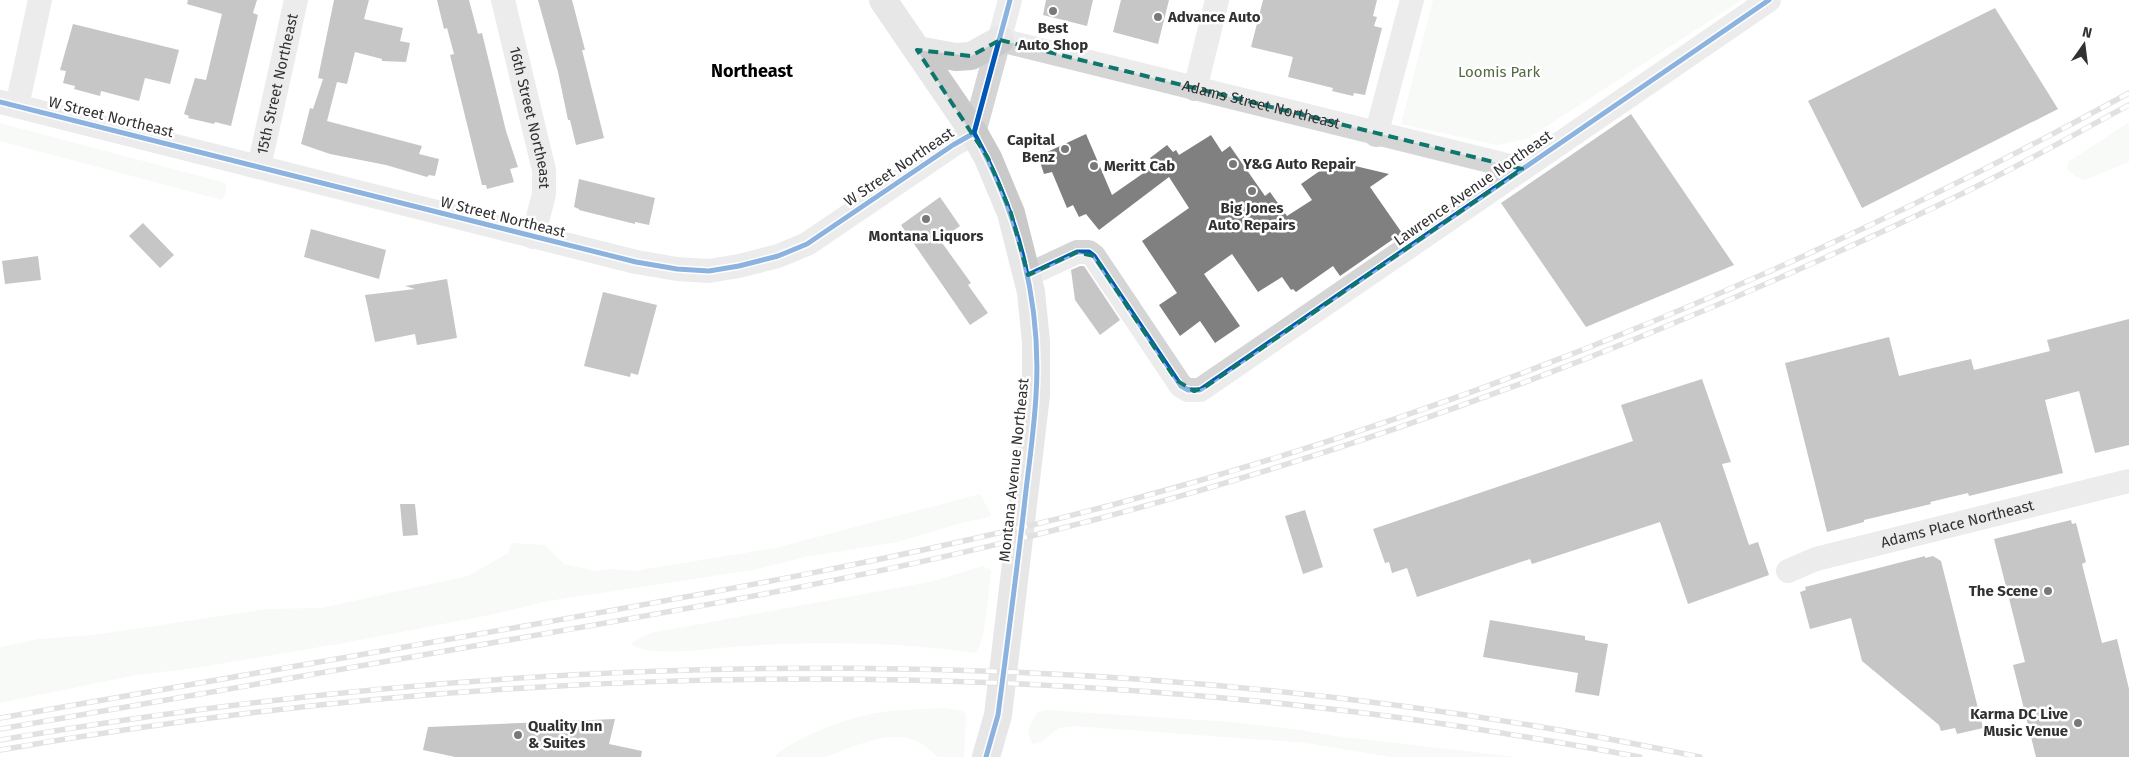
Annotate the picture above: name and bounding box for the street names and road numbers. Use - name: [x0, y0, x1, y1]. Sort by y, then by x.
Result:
- street label: 15th Street Northeast: [253, 11, 302, 156]
- street label: 16th Street Northeast: [506, 45, 553, 189]
- street label: Adams Street Northeast: [1180, 76, 1342, 133]
- street label: W Street Northeast: [46, 93, 176, 141]
- street label: W Street Northeast: [841, 123, 958, 210]
- street label: Lawrence Avenue Northeast: [1391, 126, 1556, 249]
- street label: W Street Northeast: [438, 193, 568, 241]
- street label: Montana Avenue Northeast: [995, 377, 1033, 563]
- street label: Adams Place Northeast: [1879, 496, 2036, 552]

